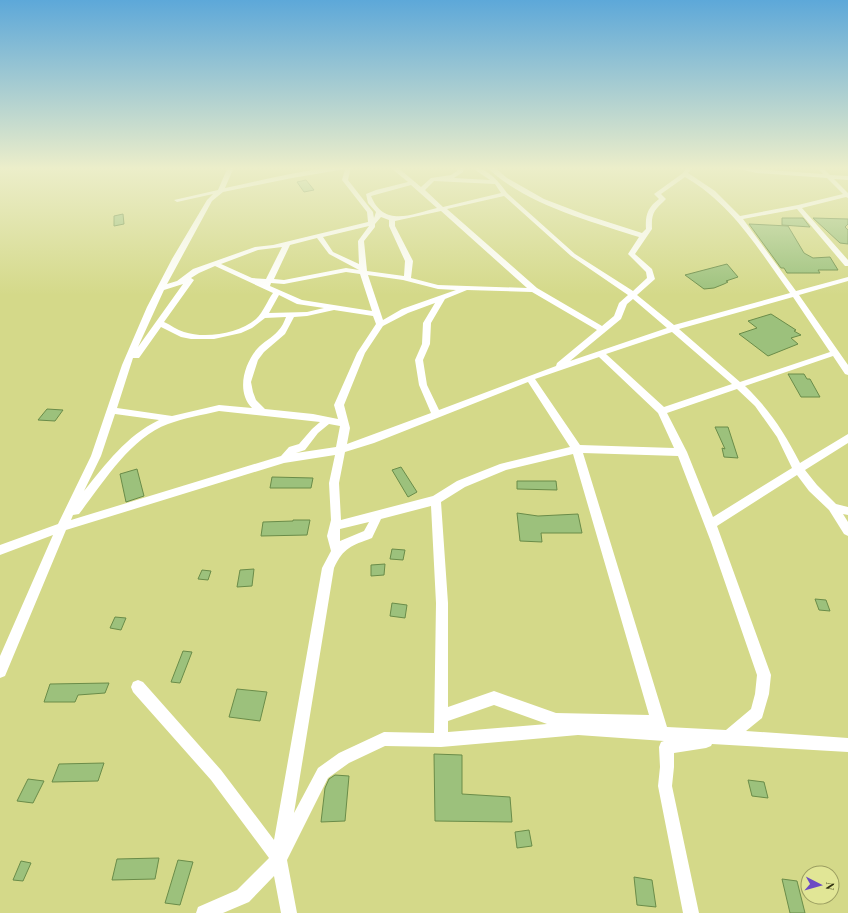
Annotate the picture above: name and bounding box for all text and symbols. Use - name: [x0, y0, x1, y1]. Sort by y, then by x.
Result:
- north arrow: [800, 865, 840, 905]
- text: N: [823, 881, 838, 891]

